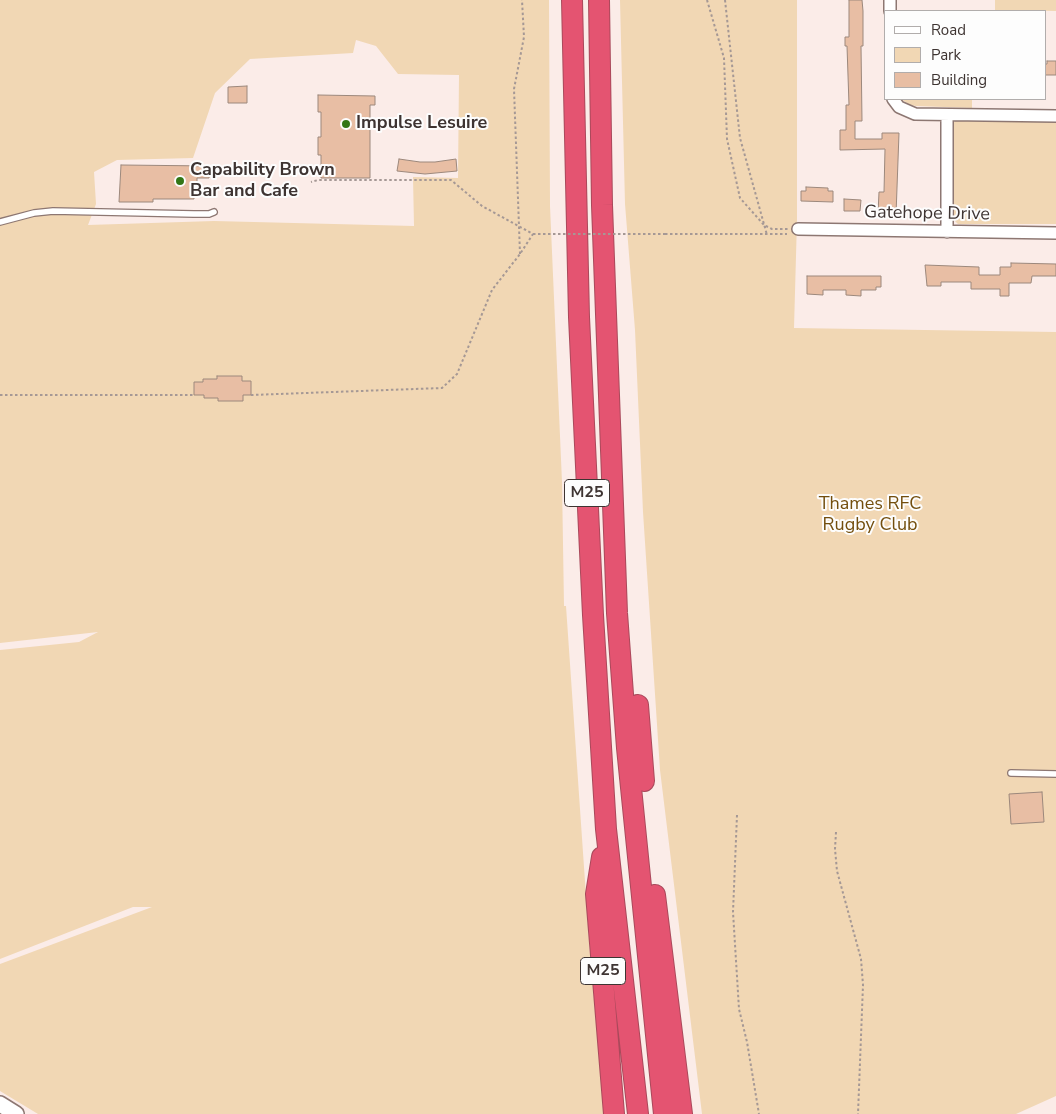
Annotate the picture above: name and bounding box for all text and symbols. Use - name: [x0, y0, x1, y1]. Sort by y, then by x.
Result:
- legend: [884, 10, 1046, 100]
- text: Road: [931, 20, 966, 40]
- text: Park: [931, 45, 961, 65]
- text: Building: [931, 70, 987, 90]
- place label: Impulse Lesuire: [356, 113, 487, 135]
- marker: Impulse Lesuire: [340, 118, 352, 130]
- place label: Capability Brown Bar and Cafe: [190, 160, 335, 202]
- marker: Capability Brown Bar and Cafe: [174, 175, 186, 187]
- street label: Gatehope Drive: [864, 202, 990, 226]
- road number: M25: [564, 479, 610, 506]
- park label: Thames RFC Rugby Club: [819, 494, 921, 536]
- road number: M25: [580, 958, 626, 984]

